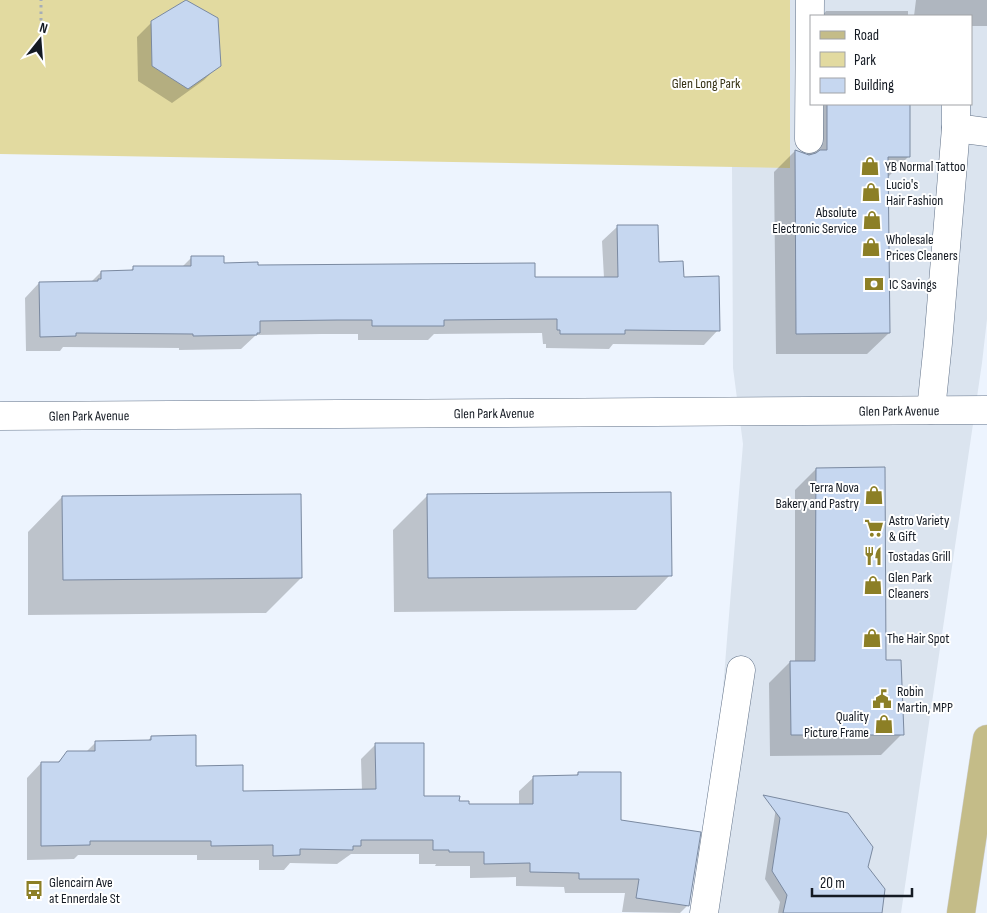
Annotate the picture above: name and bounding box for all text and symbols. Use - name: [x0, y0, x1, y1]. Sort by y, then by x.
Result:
- north arrow: [15, 15, 65, 65]
- legend: [810, 15, 972, 105]
- text: N: [38, 19, 50, 37]
- text: Road: [854, 26, 879, 45]
- text: Park: [854, 51, 876, 70]
- park label: Glen Long Park: [672, 75, 741, 92]
- text: Building: [854, 76, 894, 95]
- shop icon: YB Normal Tattoo: [859, 155, 881, 177]
- place label: YB Normal Tattoo: [885, 158, 966, 175]
- place label: Lucio's Hair Fashion: [886, 176, 943, 209]
- shop icon: Lucio's Hair Fashion: [860, 181, 882, 203]
- place label: Absolute Electronic Service: [772, 204, 857, 237]
- shop icon: Absolute Electronic Service: [861, 209, 883, 231]
- place label: Wholesale Prices Cleaners: [886, 231, 958, 264]
- shop icon: Wholesale Prices Cleaners: [860, 236, 882, 258]
- bank icon: IC Savings: [863, 273, 885, 295]
- place label: IC Savings: [889, 276, 937, 293]
- street label: Glen Park Avenue: [859, 402, 939, 419]
- street label: Glen Park Avenue: [454, 404, 534, 422]
- street label: Glen Park Avenue: [49, 407, 129, 424]
- place label: Terra Nova Bakery and Pastry: [775, 479, 860, 512]
- shop icon: Terra Nova Bakery and Pastry: [863, 484, 885, 506]
- place label: Astro Variety & Gift: [888, 512, 950, 545]
- supermarket icon: Astro Variety & Gift: [863, 517, 885, 539]
- restaurant icon: Tostadas Grill: [862, 545, 884, 567]
- place label: Tostadas Grill: [888, 548, 951, 565]
- place label: Glen Park Cleaners: [888, 569, 933, 602]
- shop icon: Glen Park Cleaners: [862, 574, 884, 596]
- shop icon: The Hair Spot: [861, 627, 883, 649]
- place label: The Hair Spot: [887, 630, 950, 647]
- place label: Robin Martin, MPP: [897, 683, 953, 716]
- public building icon: Robin Martin, MPP: [871, 688, 893, 710]
- place label: Quality Picture Frame: [804, 708, 870, 741]
- shop icon: Quality Picture Frame: [873, 713, 895, 735]
- scale bar: [812, 866, 912, 898]
- place label: Glencairn Ave at Ennerdale St: [49, 874, 120, 907]
- text: 20 m: [820, 874, 845, 893]
- bus stop icon: Glencairn Ave at Ennerdale St: [23, 879, 45, 901]

